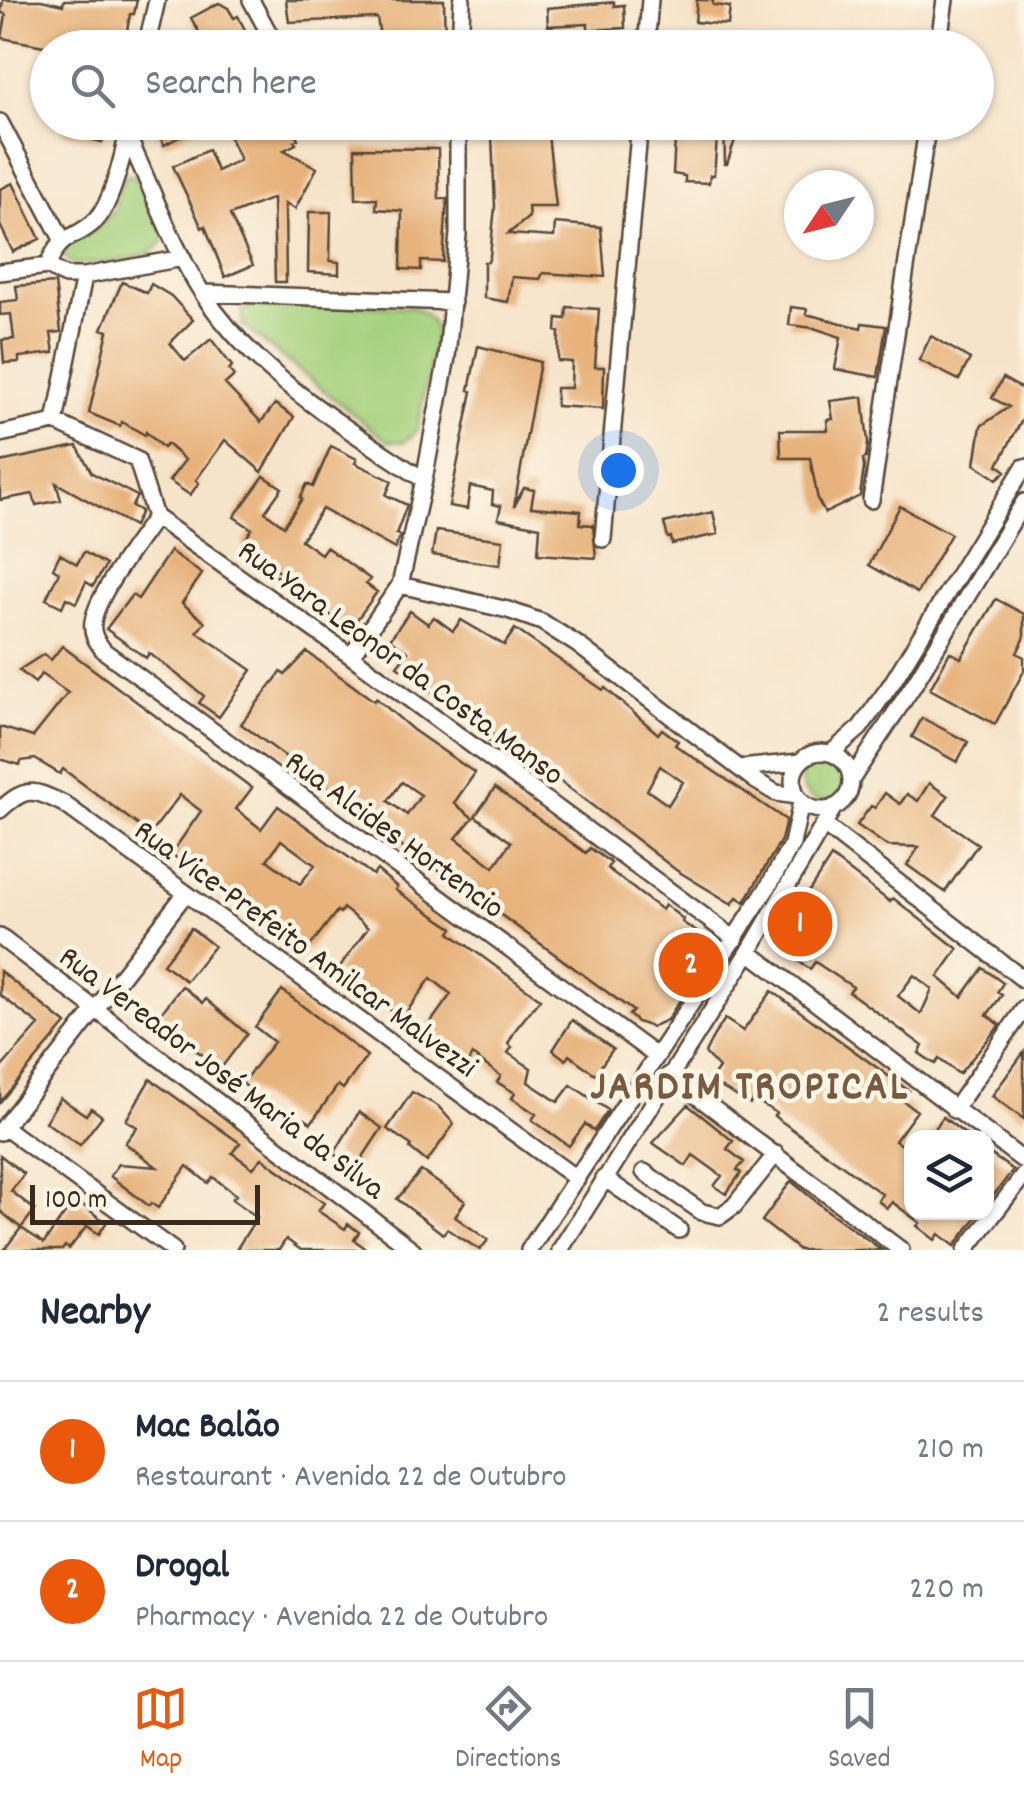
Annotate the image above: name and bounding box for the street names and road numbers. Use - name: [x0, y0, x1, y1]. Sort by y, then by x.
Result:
- street label: Rua Yara Leonor da Costa Manso: [226, 531, 572, 799]
- street label: Rua Alcides Hortencio: [274, 742, 512, 933]
- street label: Rua Vice-Prefeito Amilcar Malvezzi: [123, 811, 486, 1092]
- street label: Rua Vereador José Maria da Silva: [47, 937, 394, 1214]

